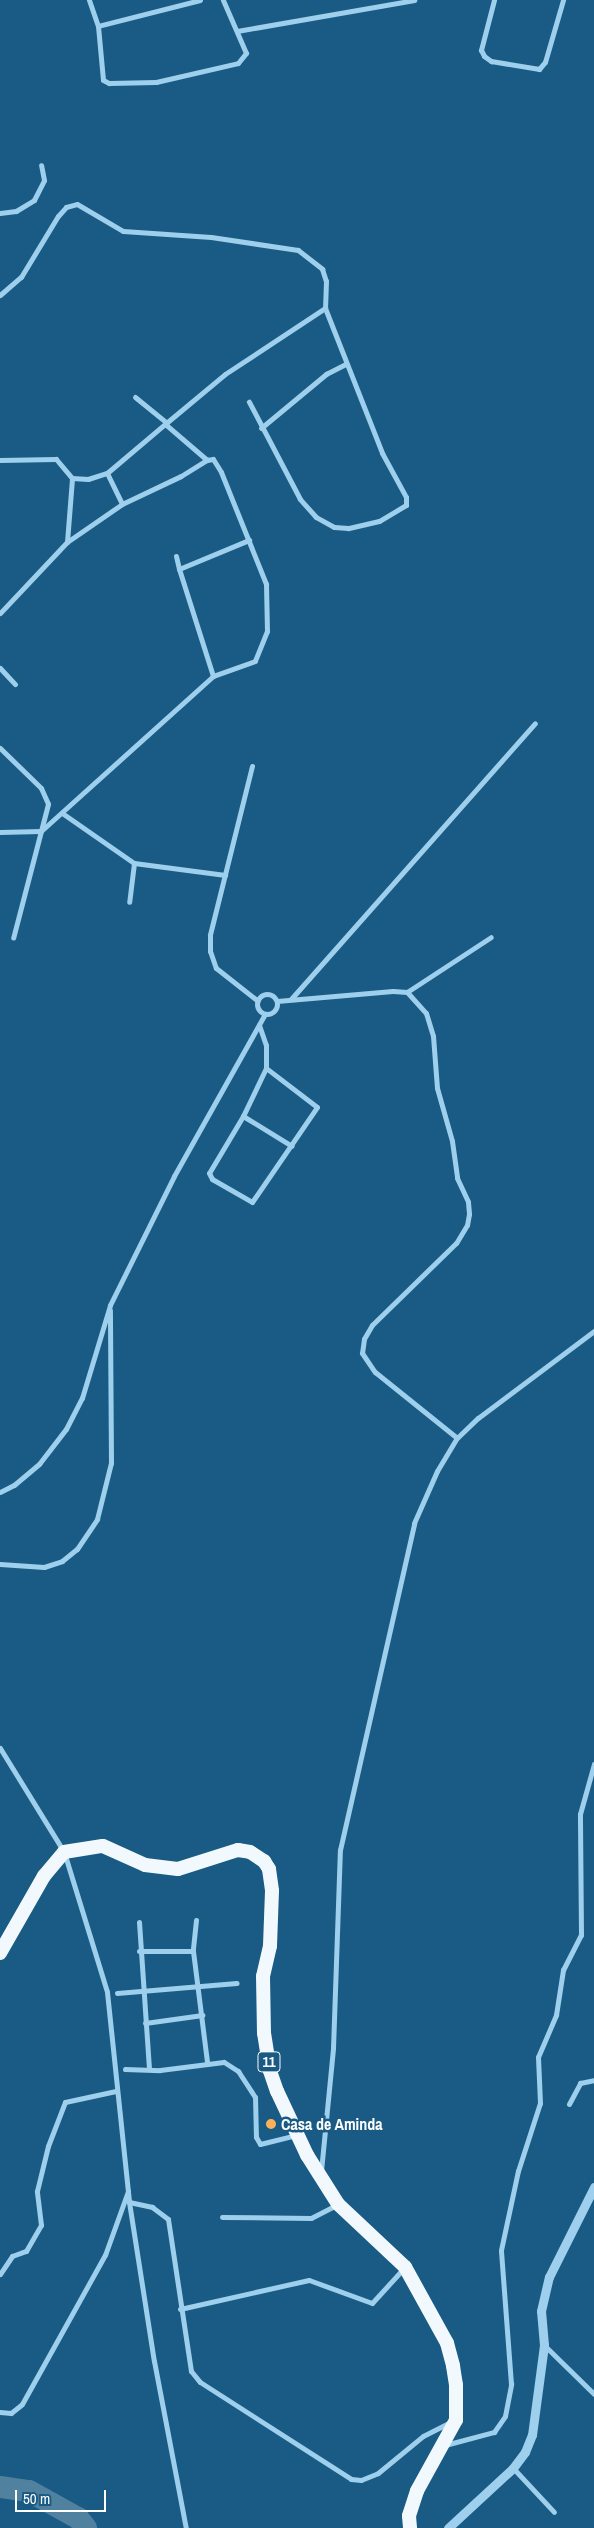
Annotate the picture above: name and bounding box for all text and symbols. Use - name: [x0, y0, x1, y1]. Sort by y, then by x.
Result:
- road number: 11: [256, 2050, 282, 2074]
- place label: Casa de Aminda: [281, 2114, 383, 2134]
- marker: Casa de Aminda: [265, 2118, 277, 2130]
- scale bar: [18, 2480, 109, 2512]
- text: 50 m: [23, 2488, 50, 2509]

